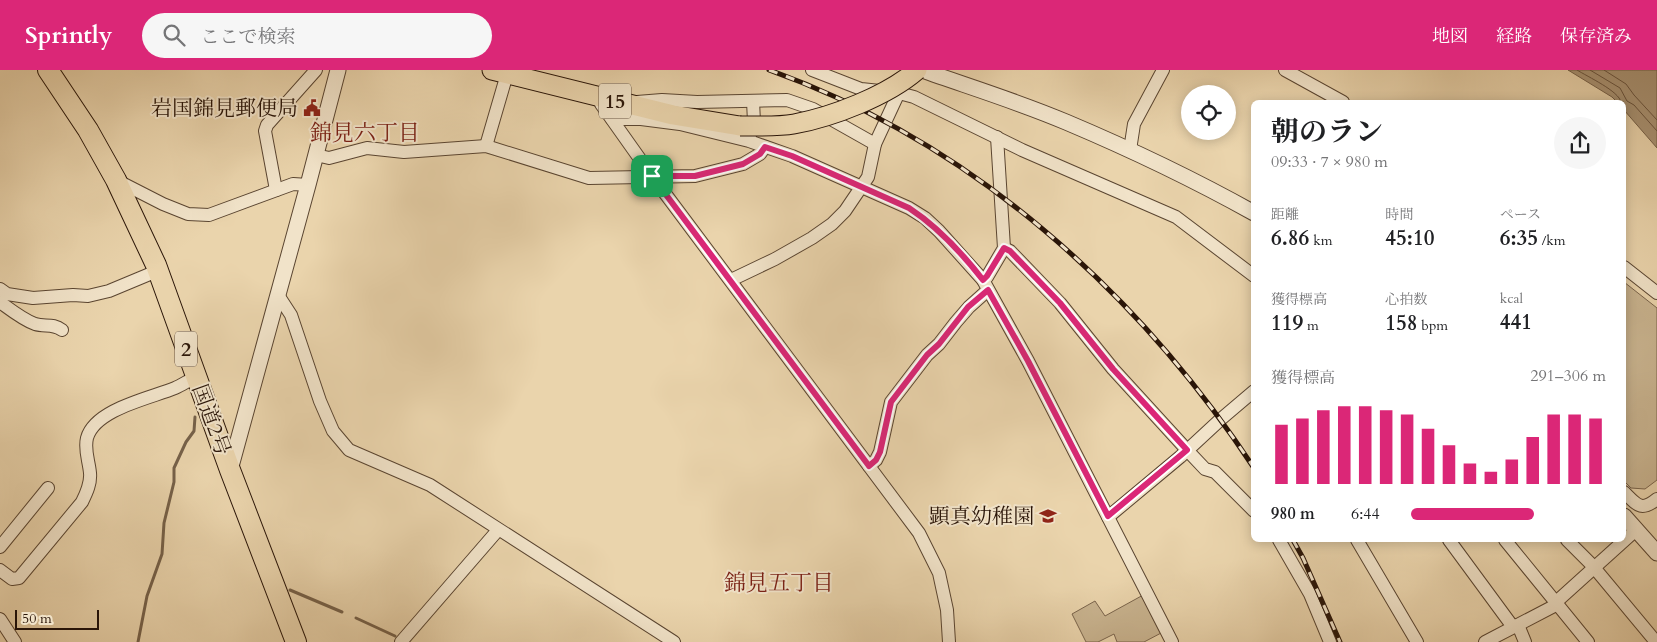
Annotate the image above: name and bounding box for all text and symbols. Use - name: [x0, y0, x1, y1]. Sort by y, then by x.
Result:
- search box: [142, 13, 492, 58]
- text: Sprintly: [25, 19, 112, 52]
- icon: search: [160, 21, 188, 49]
- text: ここで検索: [200, 24, 295, 50]
- text: 地図: [1432, 24, 1468, 49]
- text: 経路: [1496, 24, 1532, 49]
- text: 保存済み: [1560, 24, 1632, 49]
- road number: 15: [599, 84, 631, 118]
- map controls: [1181, 85, 1236, 140]
- button: locate: [1181, 85, 1236, 140]
- place label: 岩国錦見郵便局: [151, 94, 298, 123]
- public building icon: 岩国錦見郵便局: [302, 98, 322, 118]
- text: 朝のラン: [1271, 113, 1383, 151]
- button: share: [1554, 117, 1606, 169]
- district label: 錦見六丁目: [310, 118, 420, 148]
- text: 09:33 · 7 × 980 m: [1271, 151, 1388, 173]
- pin: [631, 155, 673, 197]
- icon: arrive: [638, 162, 666, 190]
- text: 距離: [1271, 205, 1299, 224]
- text: 時間: [1385, 205, 1413, 224]
- text: ペース: [1500, 205, 1541, 224]
- text: 6.86: [1271, 224, 1309, 253]
- text: 45:10: [1385, 224, 1434, 253]
- text: 6:35: [1500, 224, 1538, 253]
- text: km: [1309, 231, 1332, 250]
- text: /km: [1538, 231, 1566, 250]
- text: kcal: [1500, 289, 1523, 308]
- text: 獲得標高: [1271, 290, 1327, 309]
- text: 心拍数: [1385, 290, 1427, 309]
- text: 441: [1500, 308, 1532, 337]
- text: 119: [1271, 309, 1303, 338]
- text: 158: [1385, 309, 1418, 338]
- text: m: [1303, 316, 1319, 335]
- text: bpm: [1418, 316, 1448, 335]
- road number: 2: [175, 332, 197, 366]
- text: 291–306 m: [1530, 365, 1606, 387]
- text: 獲得標高: [1271, 367, 1335, 389]
- street label: 国道2号: [185, 380, 237, 460]
- place label: 顕真幼稚園: [929, 502, 1034, 531]
- text: 980 m: [1271, 503, 1315, 525]
- text: 6:44: [1351, 503, 1380, 525]
- school or university icon: 顕真幼稚園: [1038, 506, 1058, 526]
- district label: 錦見五丁目: [724, 568, 834, 598]
- scale bar: [15, 607, 99, 630]
- text: 50 m: [22, 609, 52, 628]

